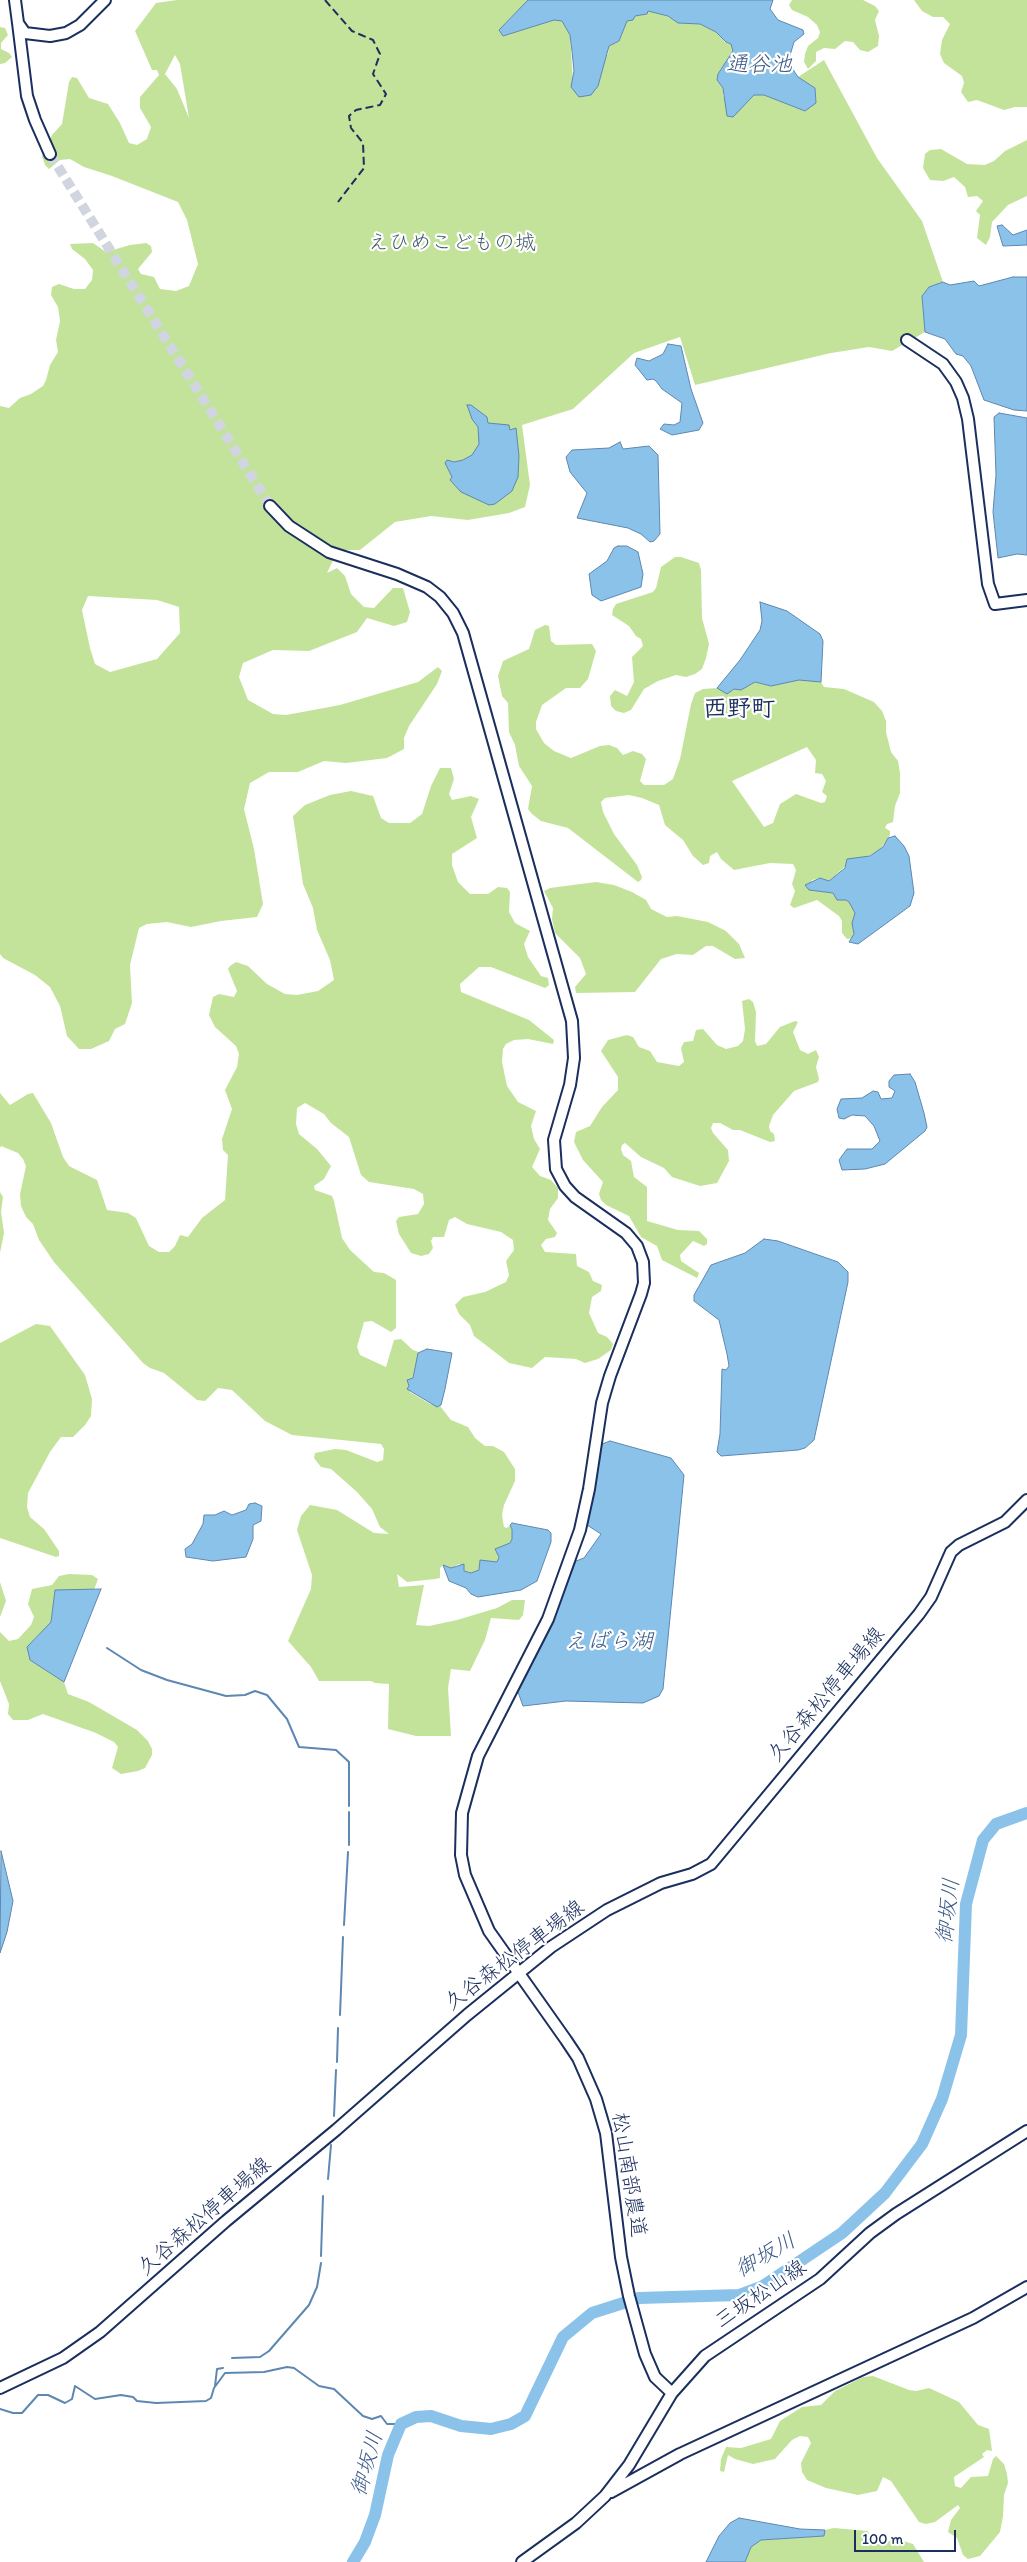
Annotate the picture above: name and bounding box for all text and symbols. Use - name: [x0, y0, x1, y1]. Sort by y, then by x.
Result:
- water label: 通谷池: [726, 52, 792, 78]
- park label: えひめこどもの城: [368, 231, 536, 257]
- district label: 西野町: [703, 696, 775, 724]
- street label: 久谷森松停車場線: [763, 1623, 891, 1767]
- water label: えばら湖: [565, 1629, 653, 1655]
- water label: 御坂川: [932, 1877, 966, 1945]
- street label: 久谷森松停車場線: [440, 1895, 590, 2017]
- street label: 松山南部農道: [606, 2111, 650, 2239]
- street label: 久谷森松停車場線: [133, 2152, 277, 2282]
- water label: 御坂川: [731, 2228, 801, 2284]
- street label: 三坂松山線: [710, 2255, 812, 2335]
- water label: 御坂川: [346, 2429, 390, 2499]
- scale bar: [857, 2520, 960, 2552]
- text: 100 m: [862, 2530, 903, 2548]

